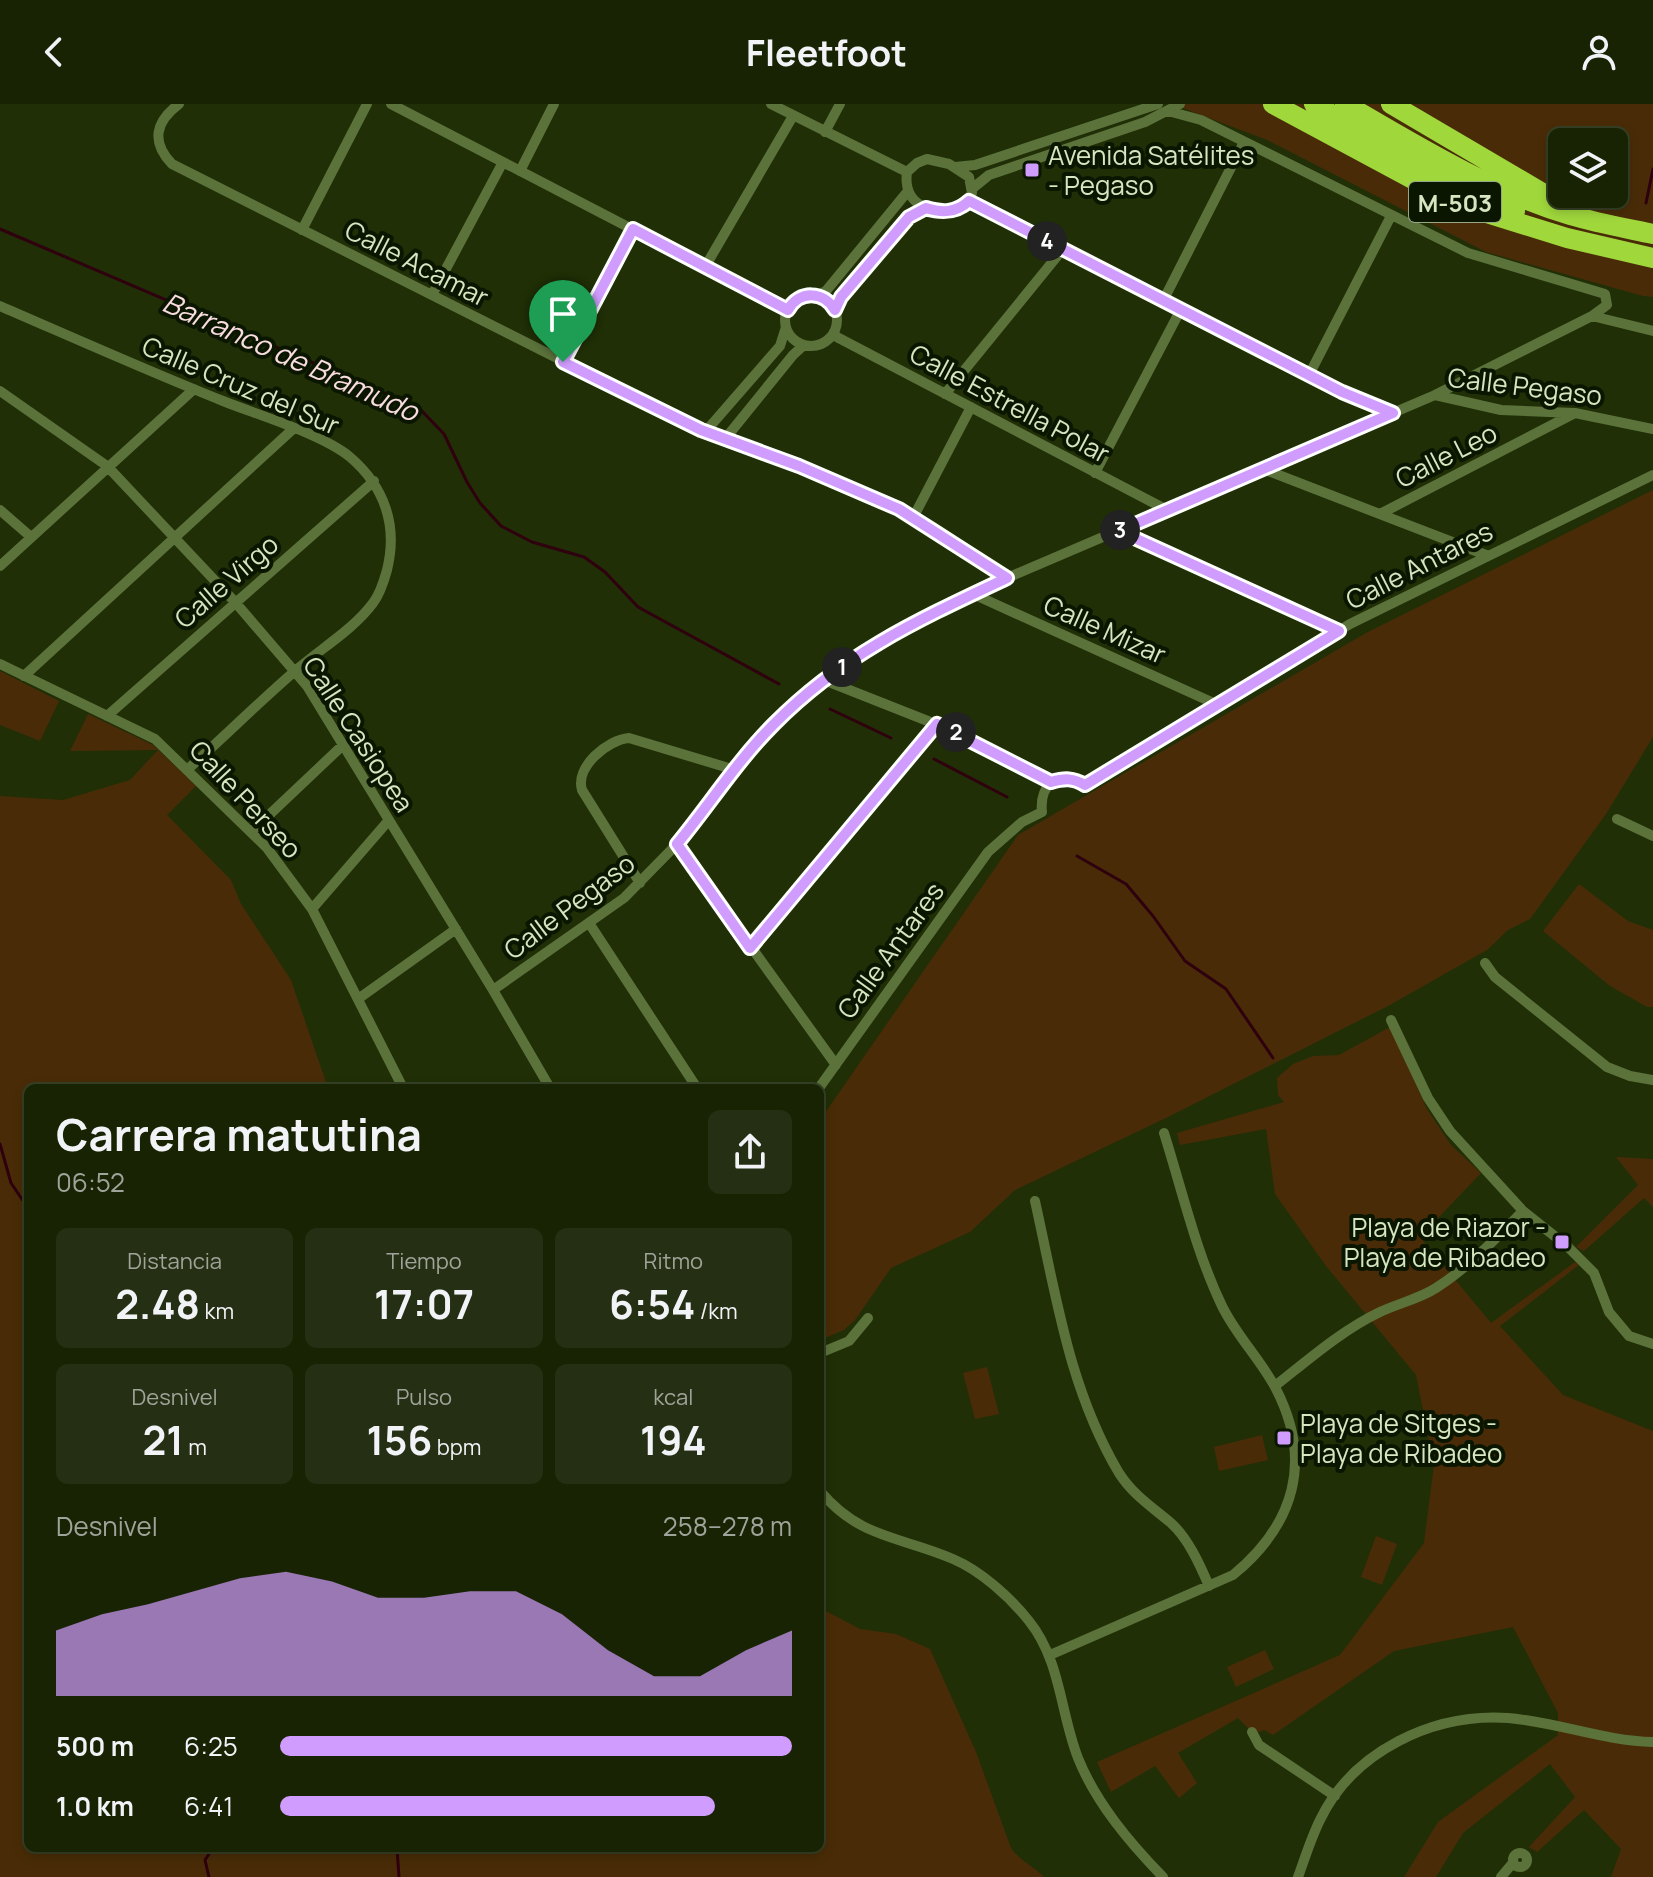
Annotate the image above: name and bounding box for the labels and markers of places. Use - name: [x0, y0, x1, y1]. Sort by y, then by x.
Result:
- place label: Avenida Satélites - Pegaso: [1048, 137, 1254, 203]
- marker: Avenida Satélites - Pegaso: [1023, 161, 1041, 179]
- pin: 4: [1027, 221, 1067, 261]
- pin: [529, 280, 597, 362]
- pin: 3: [1100, 510, 1140, 550]
- pin: 1: [822, 647, 862, 687]
- pin: 2: [936, 712, 976, 752]
- place label: Playa de Riazor - Playa de Ribadeo: [1344, 1209, 1546, 1275]
- marker: Playa de Riazor - Playa de Ribadeo: [1553, 1233, 1571, 1251]
- place label: Playa de Sitges - Playa de Ribadeo: [1300, 1405, 1502, 1471]
- marker: Playa de Sitges - Playa de Ribadeo: [1275, 1429, 1293, 1447]

